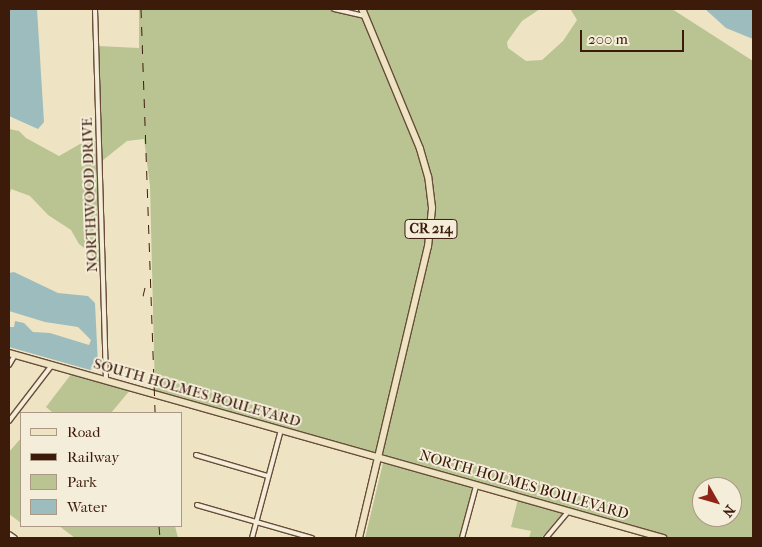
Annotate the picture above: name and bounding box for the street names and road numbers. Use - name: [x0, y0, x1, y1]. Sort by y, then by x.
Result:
- street label: NORTHWOOD DRIVE: [78, 117, 102, 273]
- road number: CR 214: [404, 218, 458, 240]
- street label: SOUTH HOLMES BOULEVARD: [91, 355, 303, 431]
- street label: NORTH HOLMES BOULEVARD: [417, 446, 631, 524]

